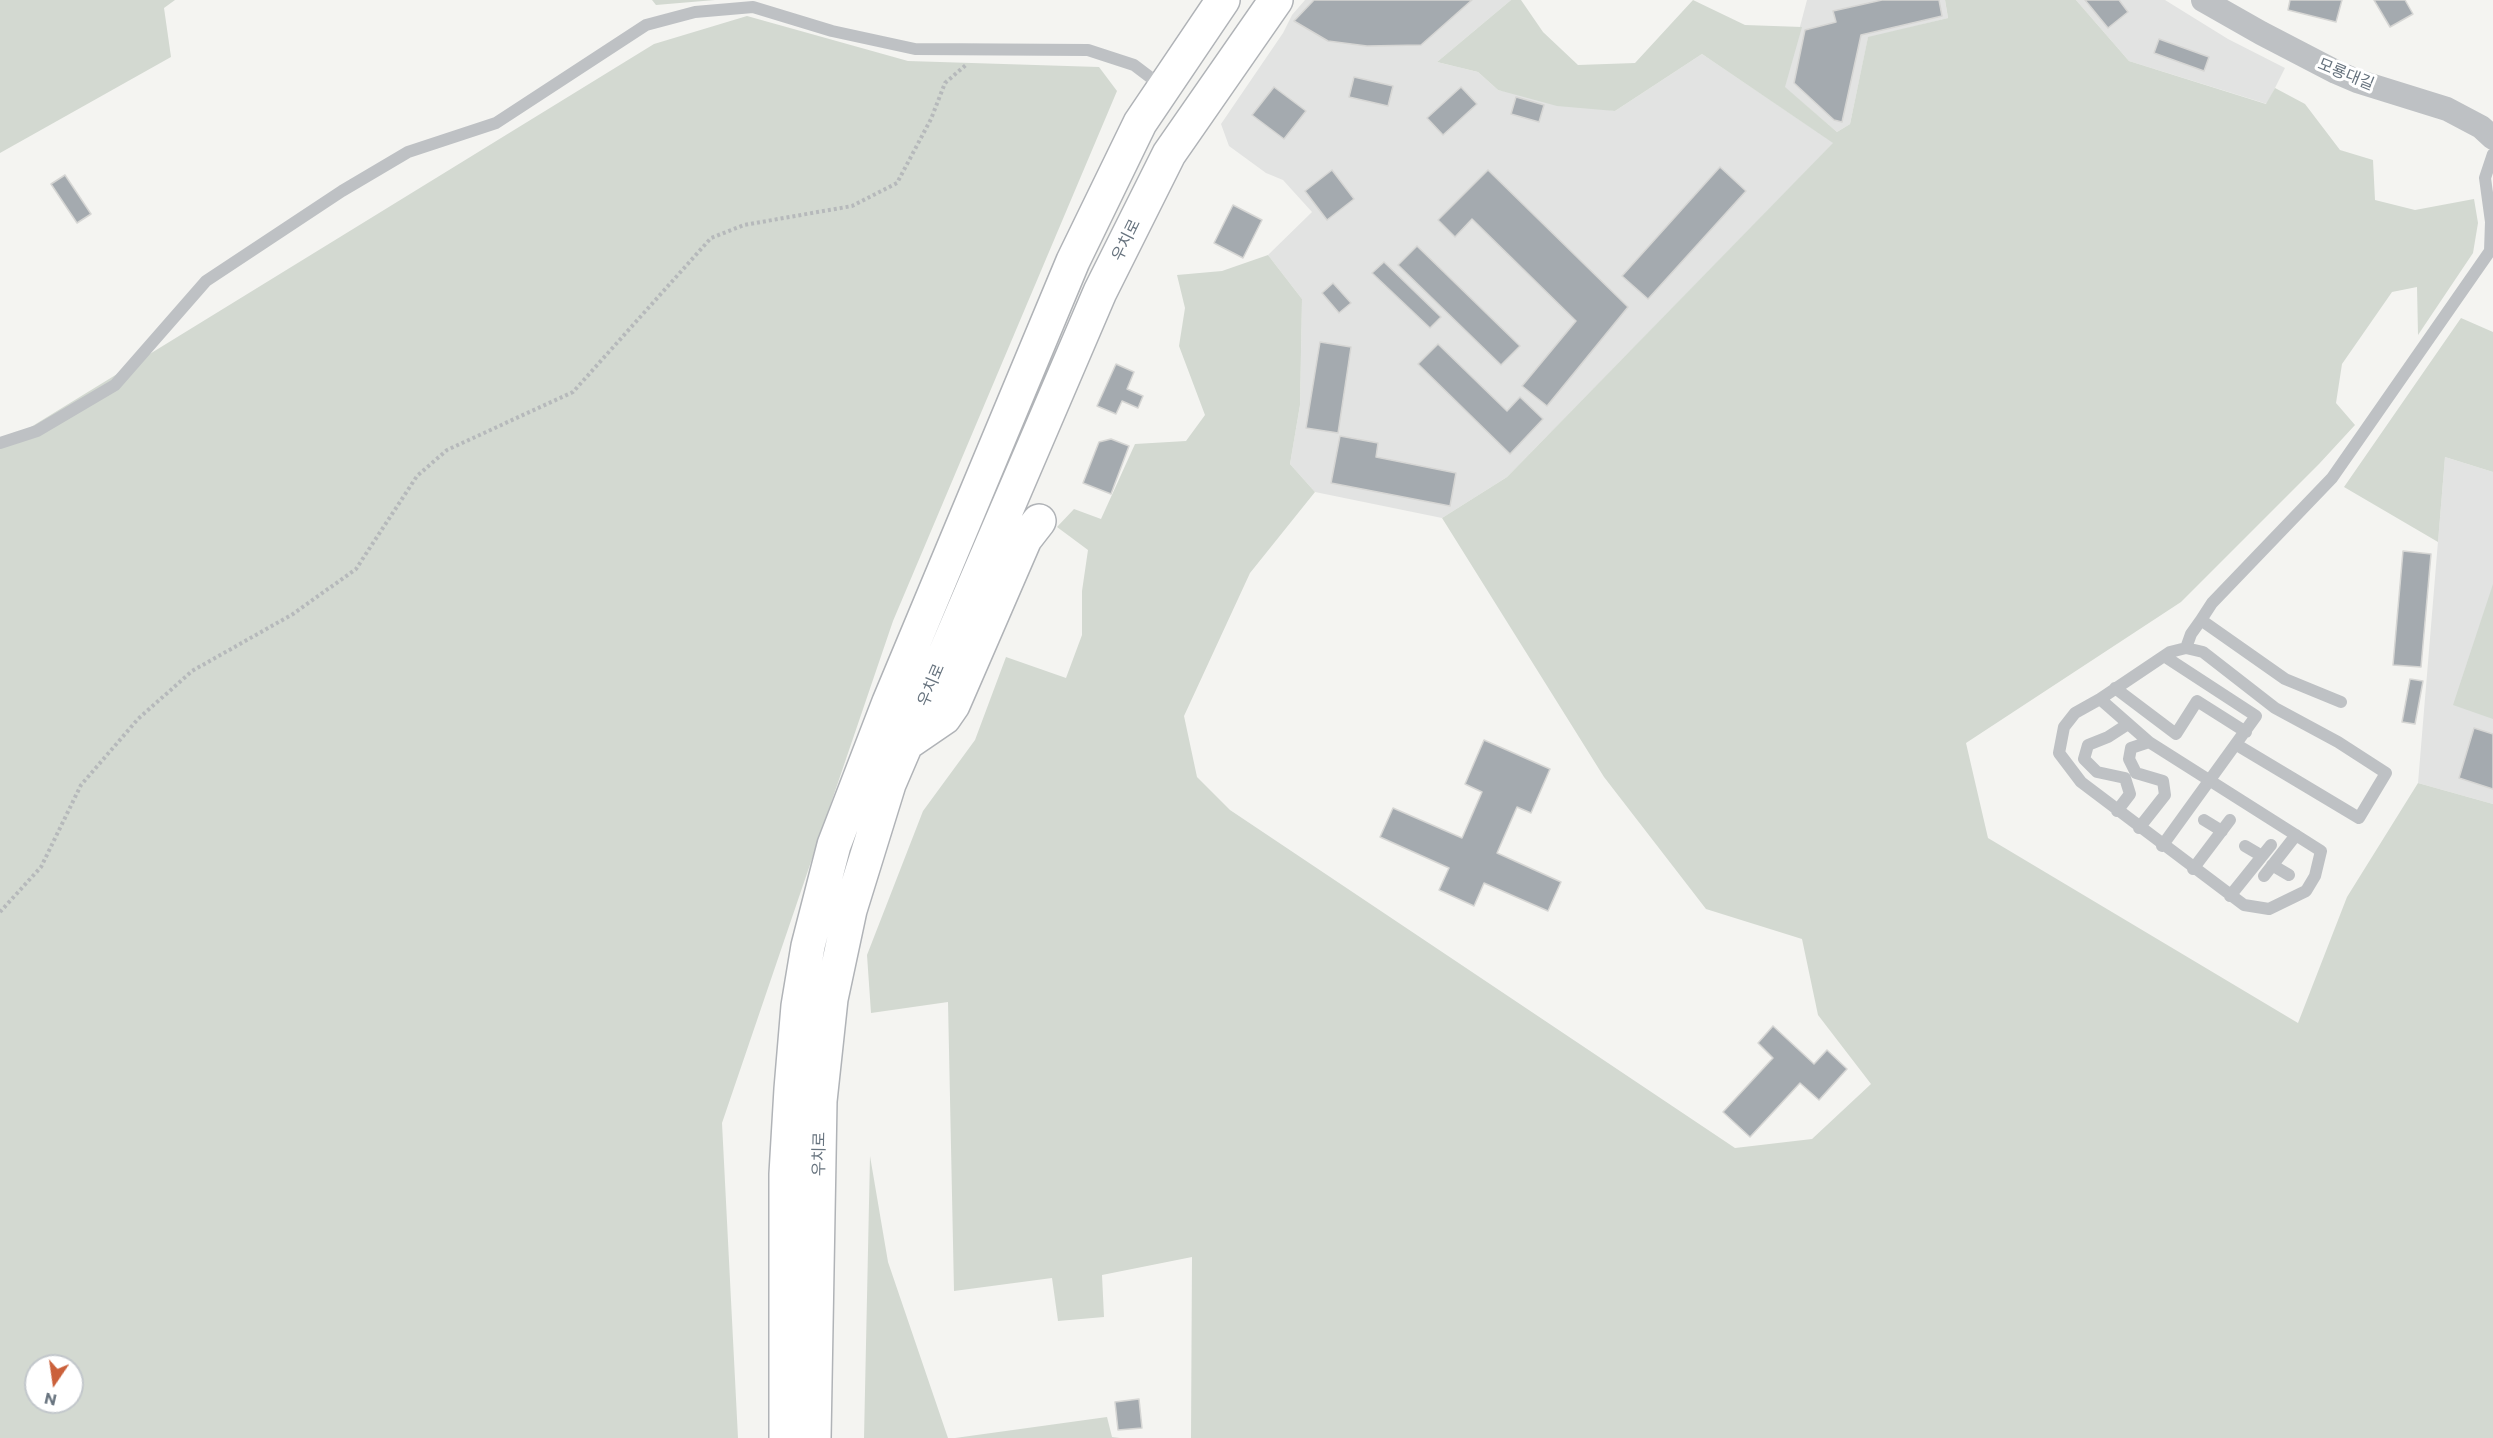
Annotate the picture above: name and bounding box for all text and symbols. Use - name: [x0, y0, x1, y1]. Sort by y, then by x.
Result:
- street label: 모룡대길: [2315, 54, 2377, 94]
- street label: 우치로: [1108, 216, 1144, 264]
- street label: 우치로: [914, 661, 948, 709]
- street label: 우치로: [809, 1132, 829, 1176]
- north arrow: [24, 1354, 84, 1414]
- text: N: [42, 1389, 58, 1411]

